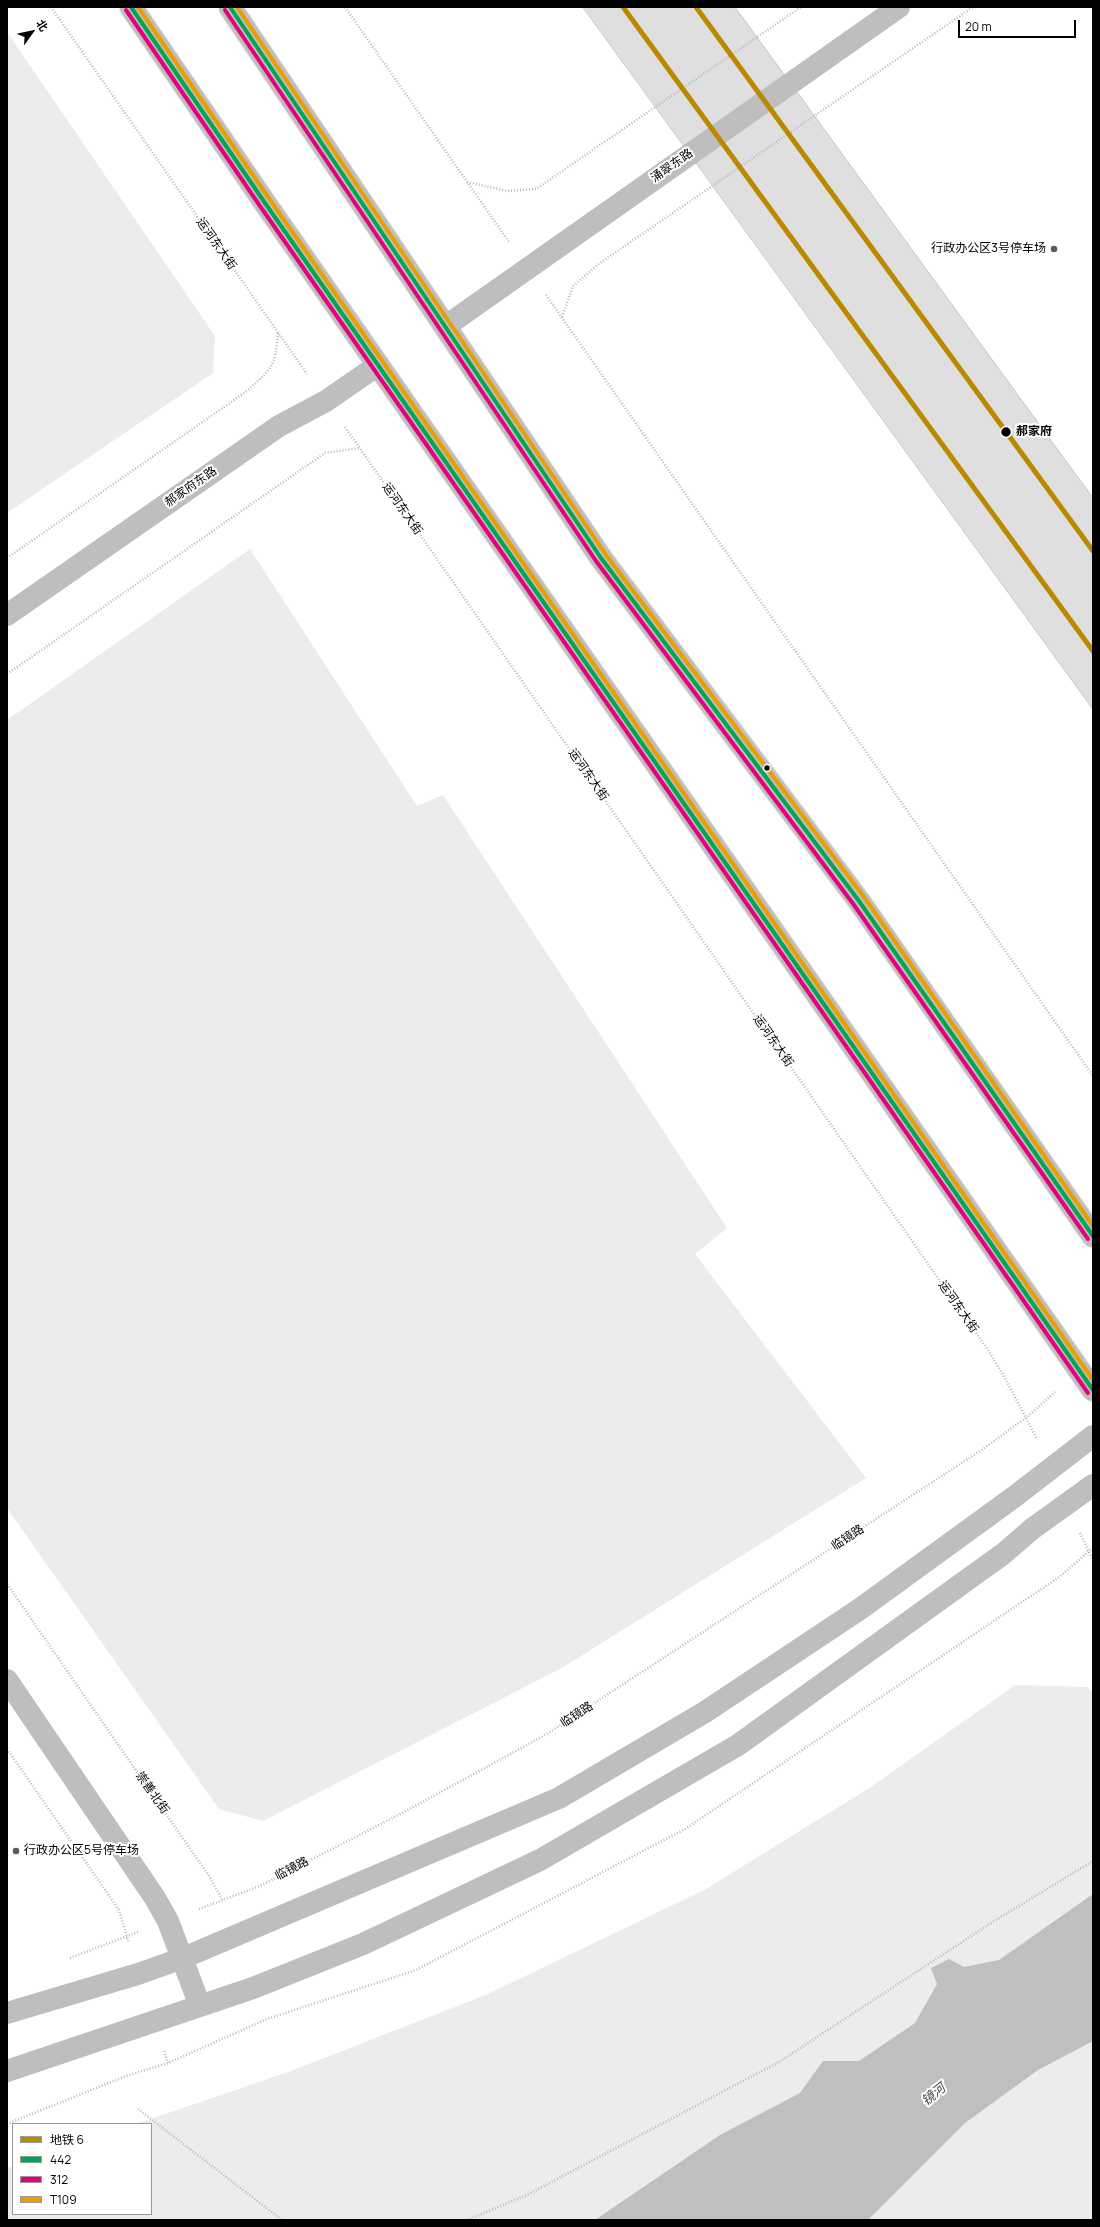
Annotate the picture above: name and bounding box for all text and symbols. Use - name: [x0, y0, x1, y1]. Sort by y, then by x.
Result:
- north arrow: [12, 12, 52, 52]
- scale bar: [960, 12, 1078, 38]
- text: 北: [33, 16, 52, 34]
- text: 20 m: [965, 18, 992, 35]
- street label: 涌翠东路: [648, 146, 696, 186]
- street label: 运河东大街: [193, 215, 239, 273]
- place label: 行政办公区3号停车场: [931, 242, 1046, 256]
- marker: 行政办公区3号停车场: [1049, 244, 1059, 254]
- marker: 郝家府: [999, 425, 1013, 439]
- place label: 郝家府: [1016, 425, 1052, 439]
- street label: 郝家府东路: [162, 464, 220, 510]
- street label: 运河东大街: [379, 480, 425, 538]
- street label: 运河东大街: [565, 746, 611, 804]
- unlabelled marker: [762, 763, 772, 773]
- street label: 运河东大街: [750, 1012, 796, 1070]
- street label: 运河东大街: [935, 1278, 981, 1336]
- street label: 临镜路: [829, 1522, 867, 1554]
- street label: 临镜路: [558, 1699, 596, 1731]
- street label: 崇善北街: [132, 1769, 172, 1817]
- place label: 行政办公区5号停车场: [24, 1844, 139, 1858]
- marker: 行政办公区5号停车场: [11, 1846, 21, 1856]
- street label: 临镜路: [273, 1854, 311, 1884]
- water label: 镜河: [919, 2081, 949, 2109]
- legend: [12, 2123, 152, 2215]
- text: 地铁 6: [50, 2131, 84, 2148]
- text: 442: [50, 2151, 71, 2168]
- text: 312: [50, 2171, 68, 2188]
- text: T109: [50, 2191, 77, 2208]

